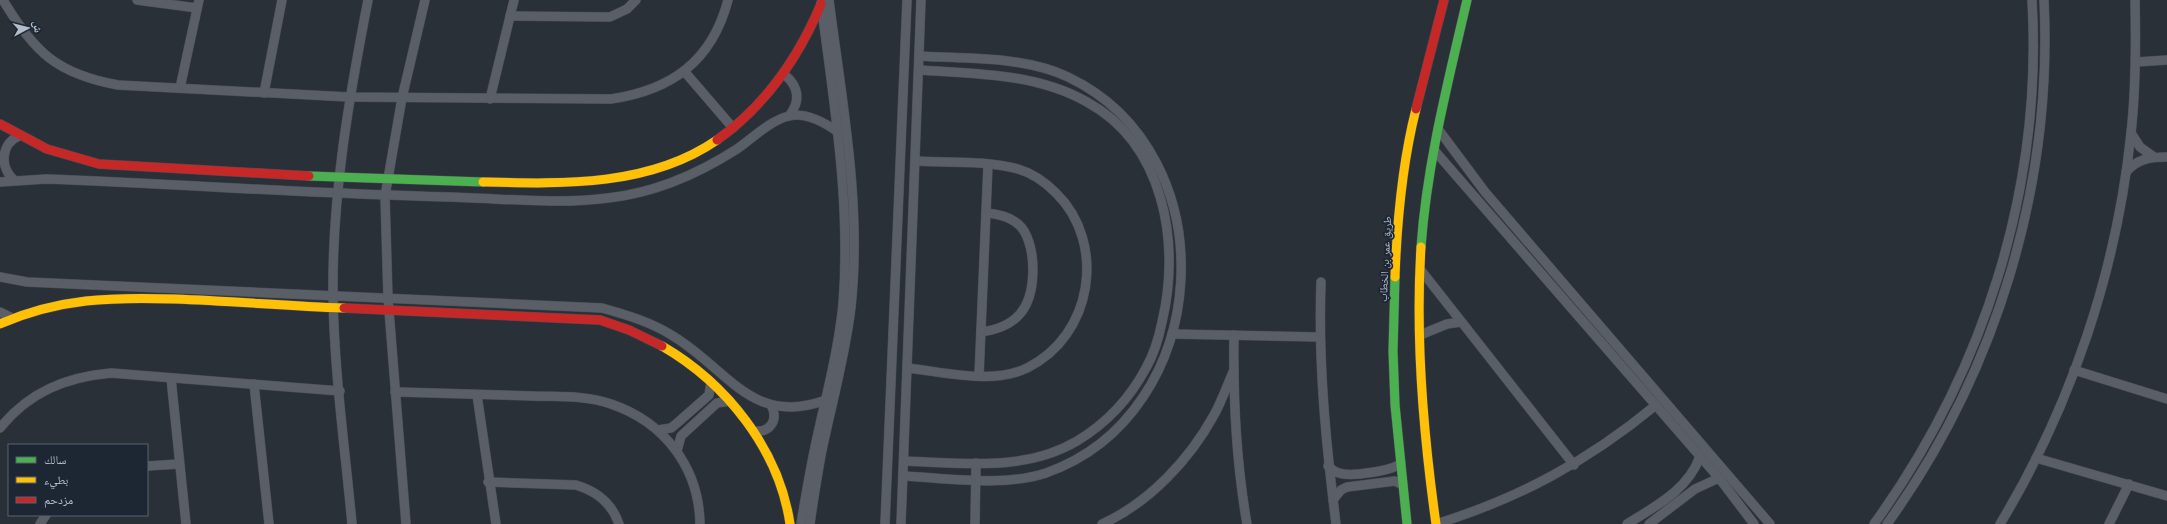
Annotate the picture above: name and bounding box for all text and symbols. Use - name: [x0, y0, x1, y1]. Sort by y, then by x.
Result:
- north arrow: [8, 8, 48, 48]
- text: ش: [29, 20, 46, 34]
- street label: طريق عمر بن الخطاب: [1376, 216, 1394, 302]
- legend: [8, 444, 148, 516]
- text: سالك: [44, 452, 66, 468]
- text: بطيء: [44, 472, 68, 490]
- text: مزدحم: [44, 492, 73, 508]

